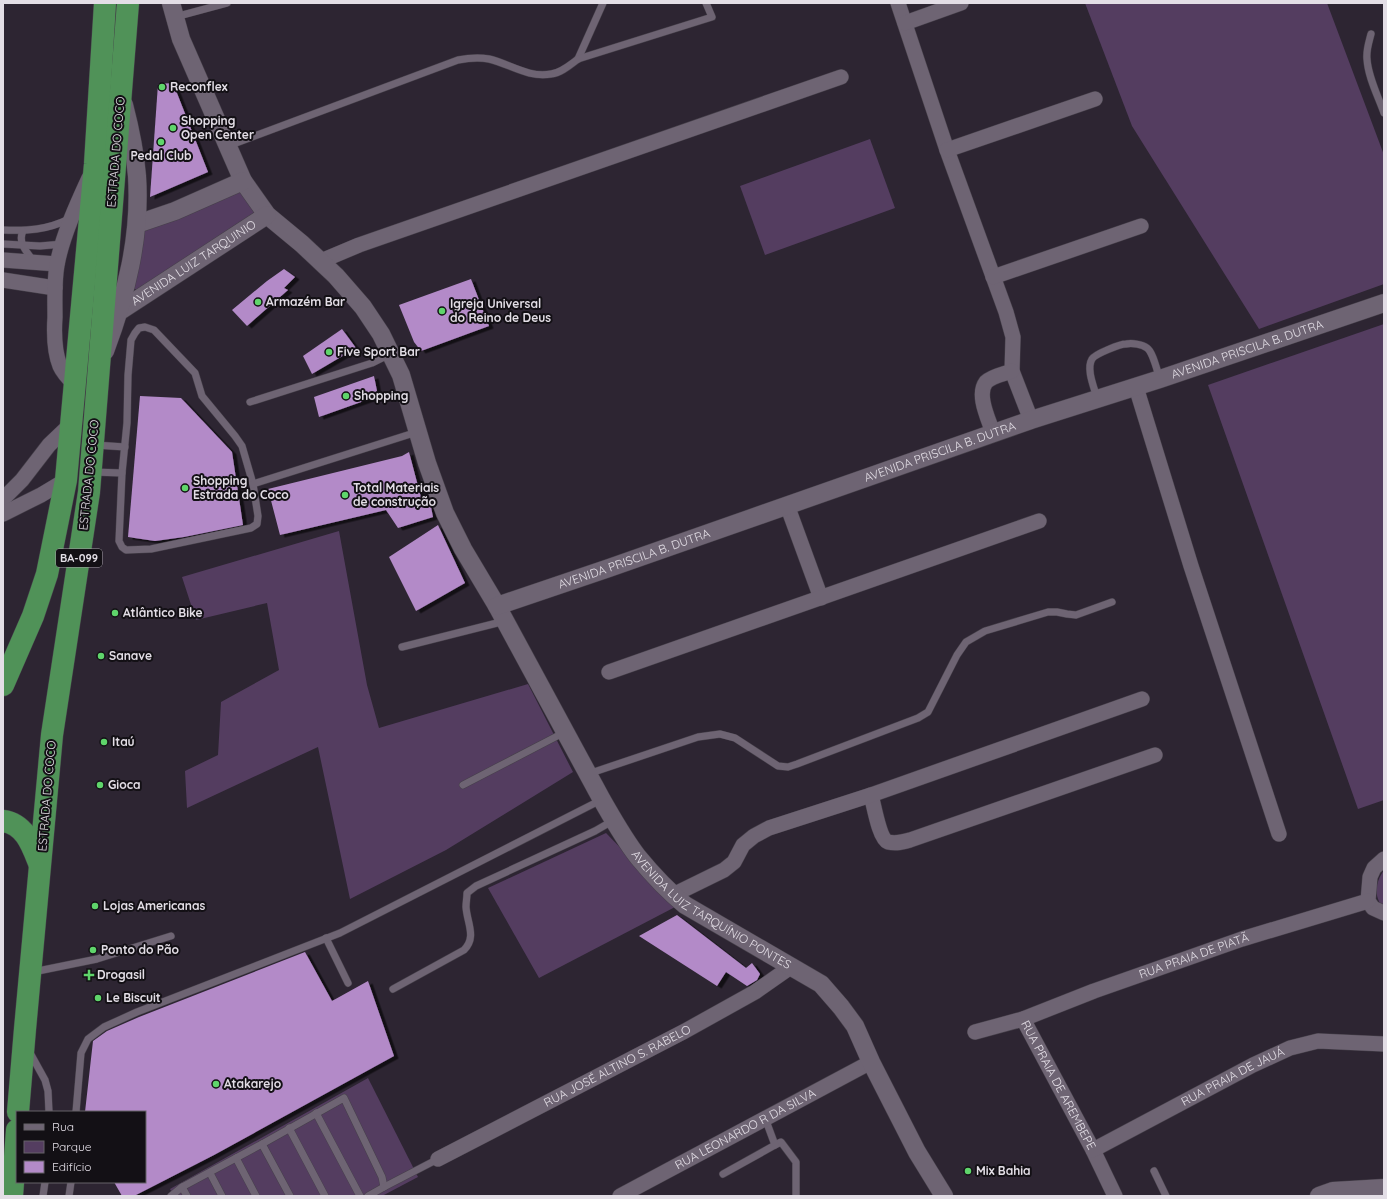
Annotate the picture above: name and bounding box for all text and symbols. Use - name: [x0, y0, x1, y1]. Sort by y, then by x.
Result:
- place label: Reconflex: [170, 79, 228, 94]
- marker: Reconflex: [157, 82, 167, 92]
- street label: ESTRADA DO COCO: [103, 96, 128, 208]
- place label: Shopping Open Center: [181, 113, 254, 142]
- marker: Shopping Open Center: [168, 123, 178, 133]
- marker: Pedal Club: [156, 137, 166, 147]
- place label: Pedal Club: [130, 148, 192, 163]
- street label: AVENIDA LUIZ TARQUINIO: [128, 216, 259, 309]
- place label: Armazém Bar: [266, 294, 345, 309]
- place label: Igreja Universal do Reino de Deus: [450, 296, 551, 325]
- marker: Armazém Bar: [253, 297, 263, 307]
- marker: Igreja Universal do Reino de Deus: [437, 306, 447, 316]
- street label: AVENIDA PRISCILA B. DUTRA: [1169, 316, 1325, 382]
- place label: Five Sport Bar: [337, 344, 420, 359]
- marker: Five Sport Bar: [324, 347, 334, 357]
- place label: Shopping: [354, 388, 408, 403]
- marker: Shopping: [341, 391, 351, 401]
- street label: AVENIDA PRISCILA B. DUTRA: [862, 418, 1018, 485]
- street label: ESTRADA DO COCO: [75, 419, 102, 531]
- place label: Shopping Estrada do Coco: [193, 473, 289, 502]
- place label: Total Materiais de construção: [353, 480, 439, 509]
- marker: Shopping Estrada do Coco: [180, 483, 190, 493]
- marker: Total Materiais de construção: [340, 490, 350, 500]
- street label: AVENIDA PRISCILA B. DUTRA: [556, 525, 712, 592]
- road number: BA-099: [56, 549, 102, 567]
- place label: Atlântico Bike: [123, 605, 203, 620]
- marker: Atlântico Bike: [110, 608, 120, 618]
- place label: Sanave: [109, 648, 152, 663]
- marker: Sanave: [96, 651, 106, 661]
- place label: Itaú: [112, 734, 135, 749]
- marker: Itaú: [99, 737, 109, 747]
- street label: ESTRADA DO COCO: [34, 740, 59, 852]
- place label: Gioca: [108, 777, 140, 792]
- marker: Gioca: [95, 780, 105, 790]
- street label: AVENIDA LUIZ TARQUÍNIO PONTES: [629, 847, 794, 972]
- place label: Lojas Americanas: [103, 898, 206, 913]
- marker: Lojas Americanas: [90, 901, 100, 911]
- street label: RUA PRAIA DE PIATÃ: [1137, 929, 1251, 982]
- place label: Ponto do Pão: [101, 942, 180, 957]
- marker: Ponto do Pão: [88, 945, 98, 955]
- place label: Drogasil: [97, 967, 145, 982]
- marker: Drogasil: [84, 970, 94, 980]
- place label: Le Biscuit: [106, 990, 161, 1005]
- marker: Le Biscuit: [93, 993, 103, 1003]
- street label: RUA PRAIA DE AREMBEPE: [1018, 1018, 1100, 1152]
- street label: RUA JOSÉ ALTINO S. RABELO: [541, 1021, 693, 1110]
- street label: RUA PRAIA DE JAUÁ: [1178, 1044, 1287, 1109]
- place label: Atakarejo: [224, 1076, 282, 1091]
- marker: Atakarejo: [211, 1079, 221, 1089]
- street label: RUA LEONARDO R DA SILVA: [672, 1085, 818, 1172]
- legend: [16, 1111, 146, 1183]
- text: Rua: [52, 1119, 74, 1134]
- text: Parque: [52, 1139, 92, 1154]
- text: Edifício: [52, 1159, 92, 1174]
- place label: Mix Bahia: [976, 1163, 1031, 1178]
- marker: Mix Bahia: [963, 1166, 973, 1176]

